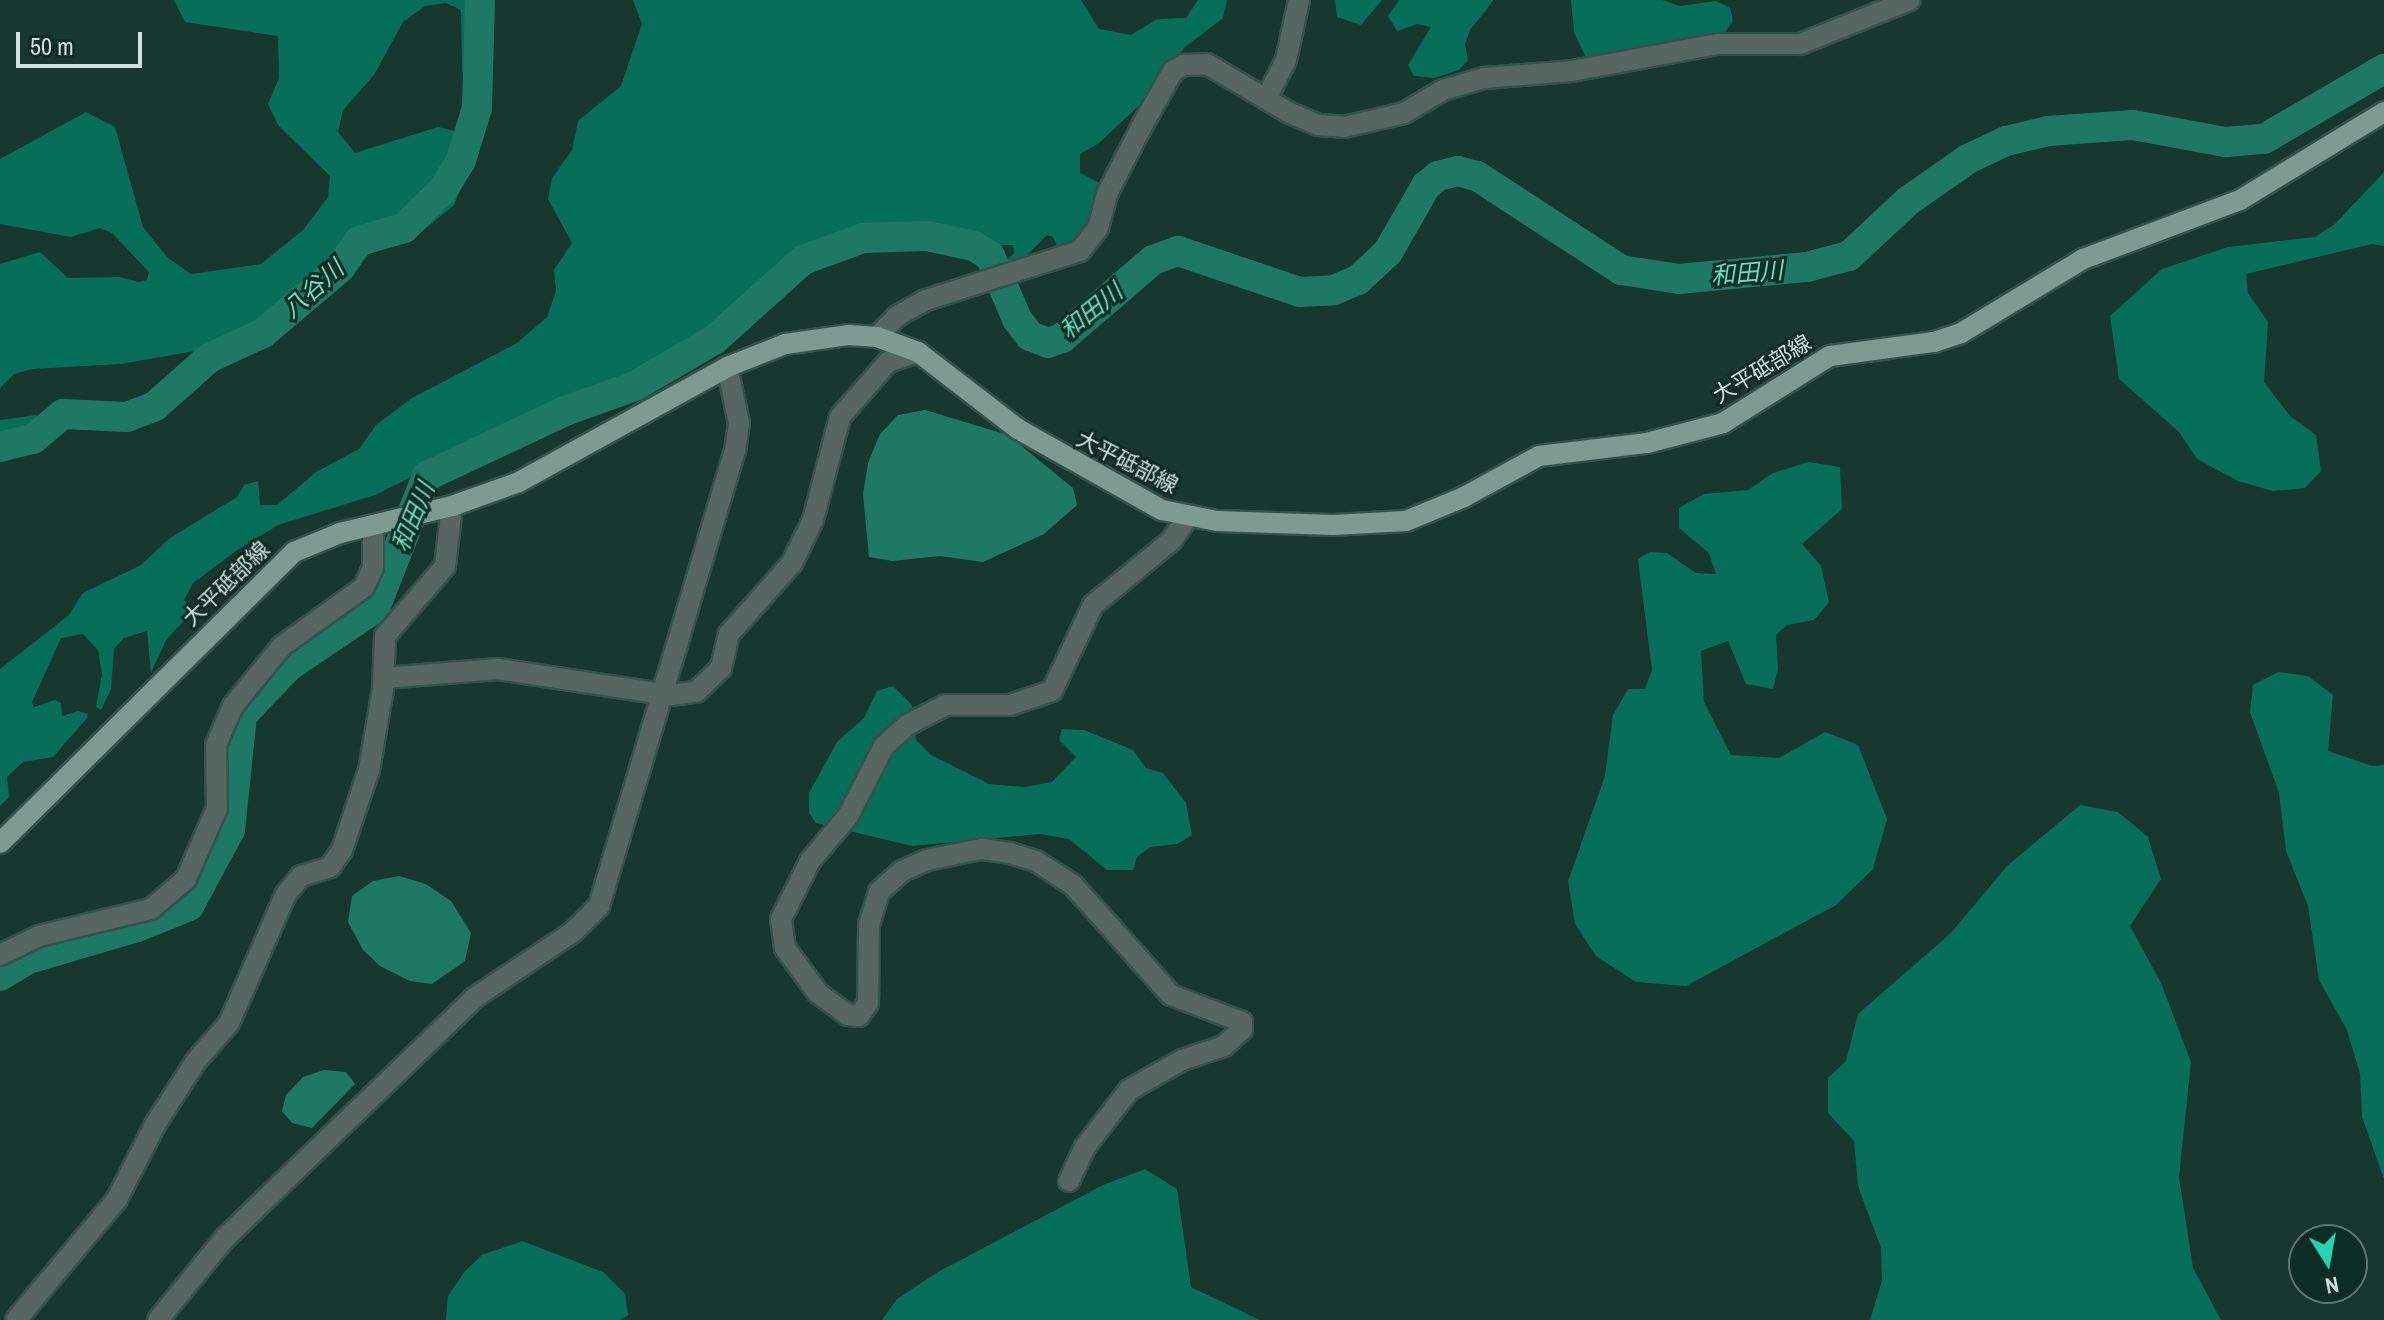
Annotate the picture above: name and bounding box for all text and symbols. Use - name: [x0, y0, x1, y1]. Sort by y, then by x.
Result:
- scale bar: [20, 16, 146, 66]
- text: 50 m: [30, 30, 74, 62]
- water label: 八谷川: [277, 254, 349, 324]
- water label: 和田川: [1710, 256, 1784, 290]
- water label: 和田川: [1054, 277, 1128, 345]
- street label: 大平砥部線: [1708, 329, 1816, 409]
- street label: 大平砥部線: [1072, 425, 1182, 499]
- water label: 和田川: [386, 478, 440, 556]
- street label: 大平砥部線: [177, 536, 275, 632]
- north arrow: [2288, 1224, 2368, 1304]
- text: N: [2323, 1270, 2341, 1302]

